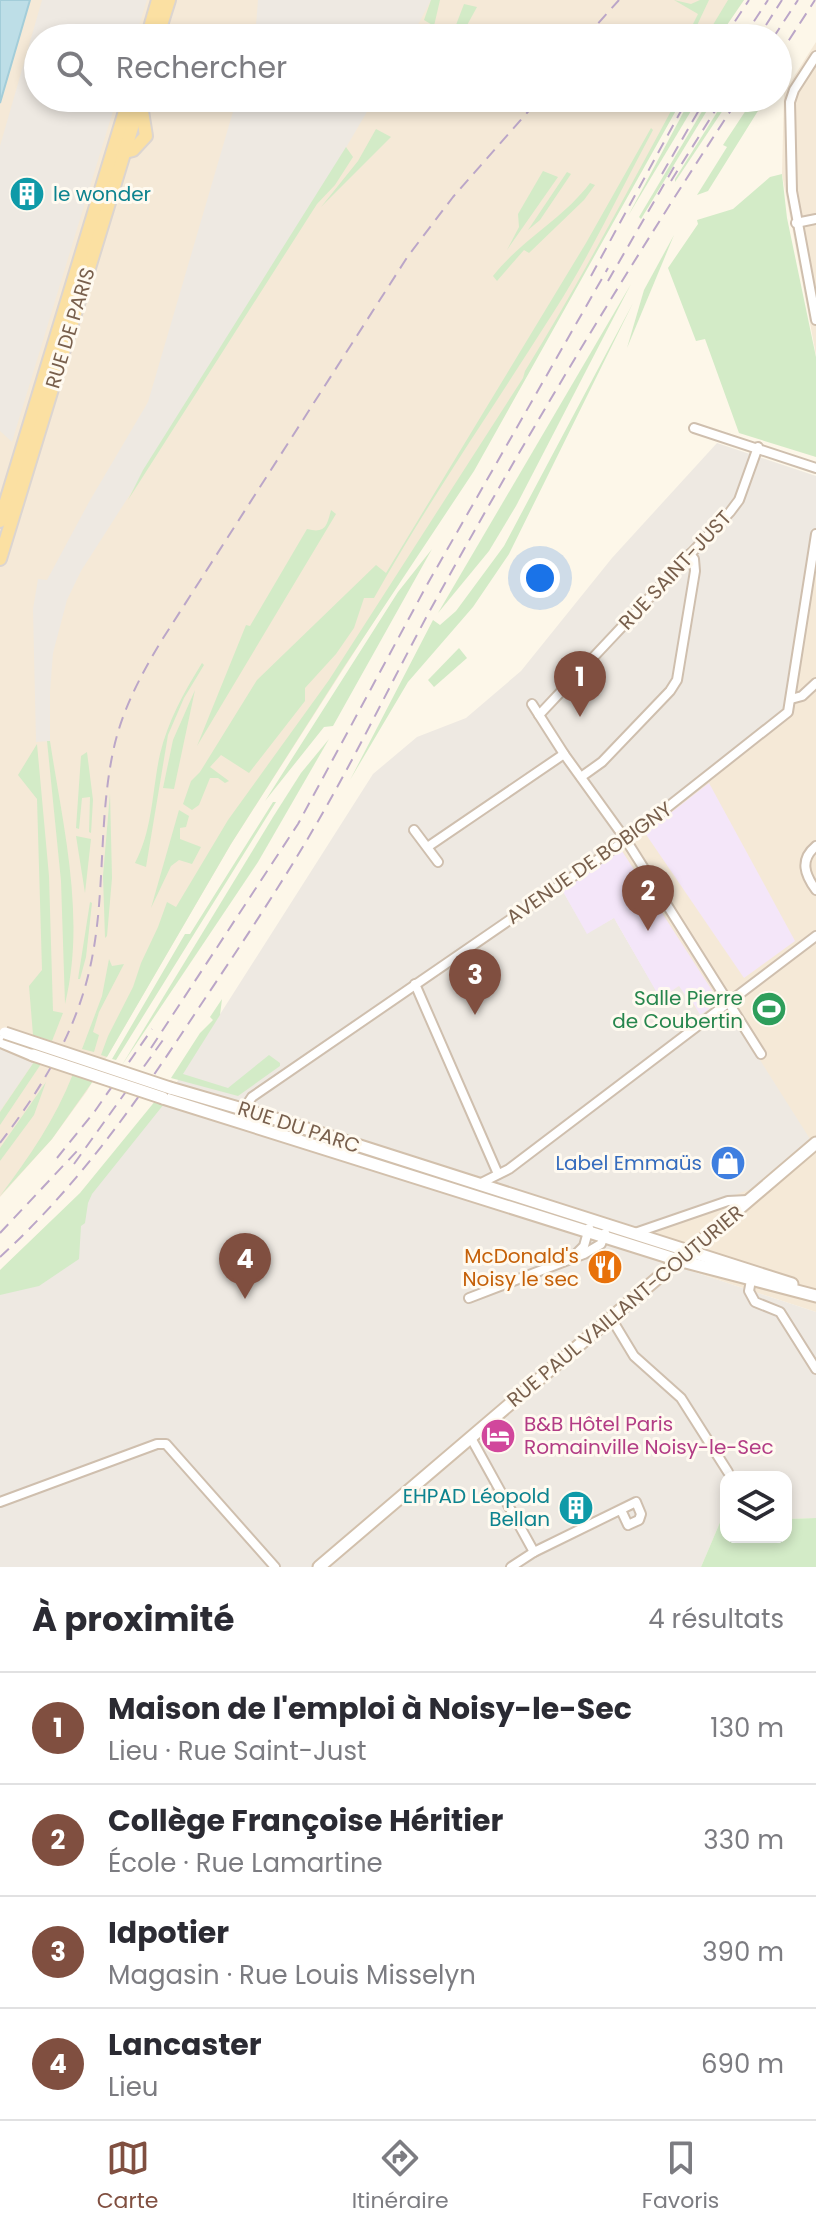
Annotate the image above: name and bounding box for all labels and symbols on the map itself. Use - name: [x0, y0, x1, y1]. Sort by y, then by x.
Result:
- building icon: le wonder: [8, 175, 46, 213]
- place label: le wonder: [53, 180, 151, 208]
- street label: RUE DE PARIS: [38, 264, 102, 392]
- street label: RUE SAINT-JUST: [612, 504, 738, 636]
- your location: [520, 558, 560, 598]
- pin: 1: [554, 651, 606, 717]
- street label: AVENUE DE BOBIGNY: [500, 795, 678, 931]
- pin: 2: [622, 865, 674, 931]
- pin: 3: [449, 949, 501, 1015]
- place label: Salle Pierre de Coubertin: [612, 984, 743, 1035]
- sports icon: Salle Pierre de Coubertin: [750, 990, 788, 1028]
- street label: RUE DU PARC: [234, 1094, 364, 1160]
- shop icon: Label Emmaüs: [709, 1144, 747, 1182]
- place label: Label Emmaüs: [555, 1149, 702, 1177]
- street label: RUE PAUL VAILLANT-COUTURIER: [501, 1199, 749, 1413]
- pin: 4: [219, 1233, 271, 1299]
- place label: McDonald's Noisy le sec: [463, 1242, 579, 1293]
- restaurant icon: McDonald's Noisy le sec: [586, 1248, 624, 1286]
- place label: B&B Hôtel Paris Romainville Noisy-le-Sec: [524, 1410, 774, 1461]
- hotel icon: B&B Hôtel Paris Romainville Noisy-le-Sec: [479, 1417, 517, 1455]
- place label: EHPAD Léopold Bellan: [403, 1482, 550, 1533]
- building icon: EHPAD Léopold Bellan: [557, 1489, 595, 1527]

